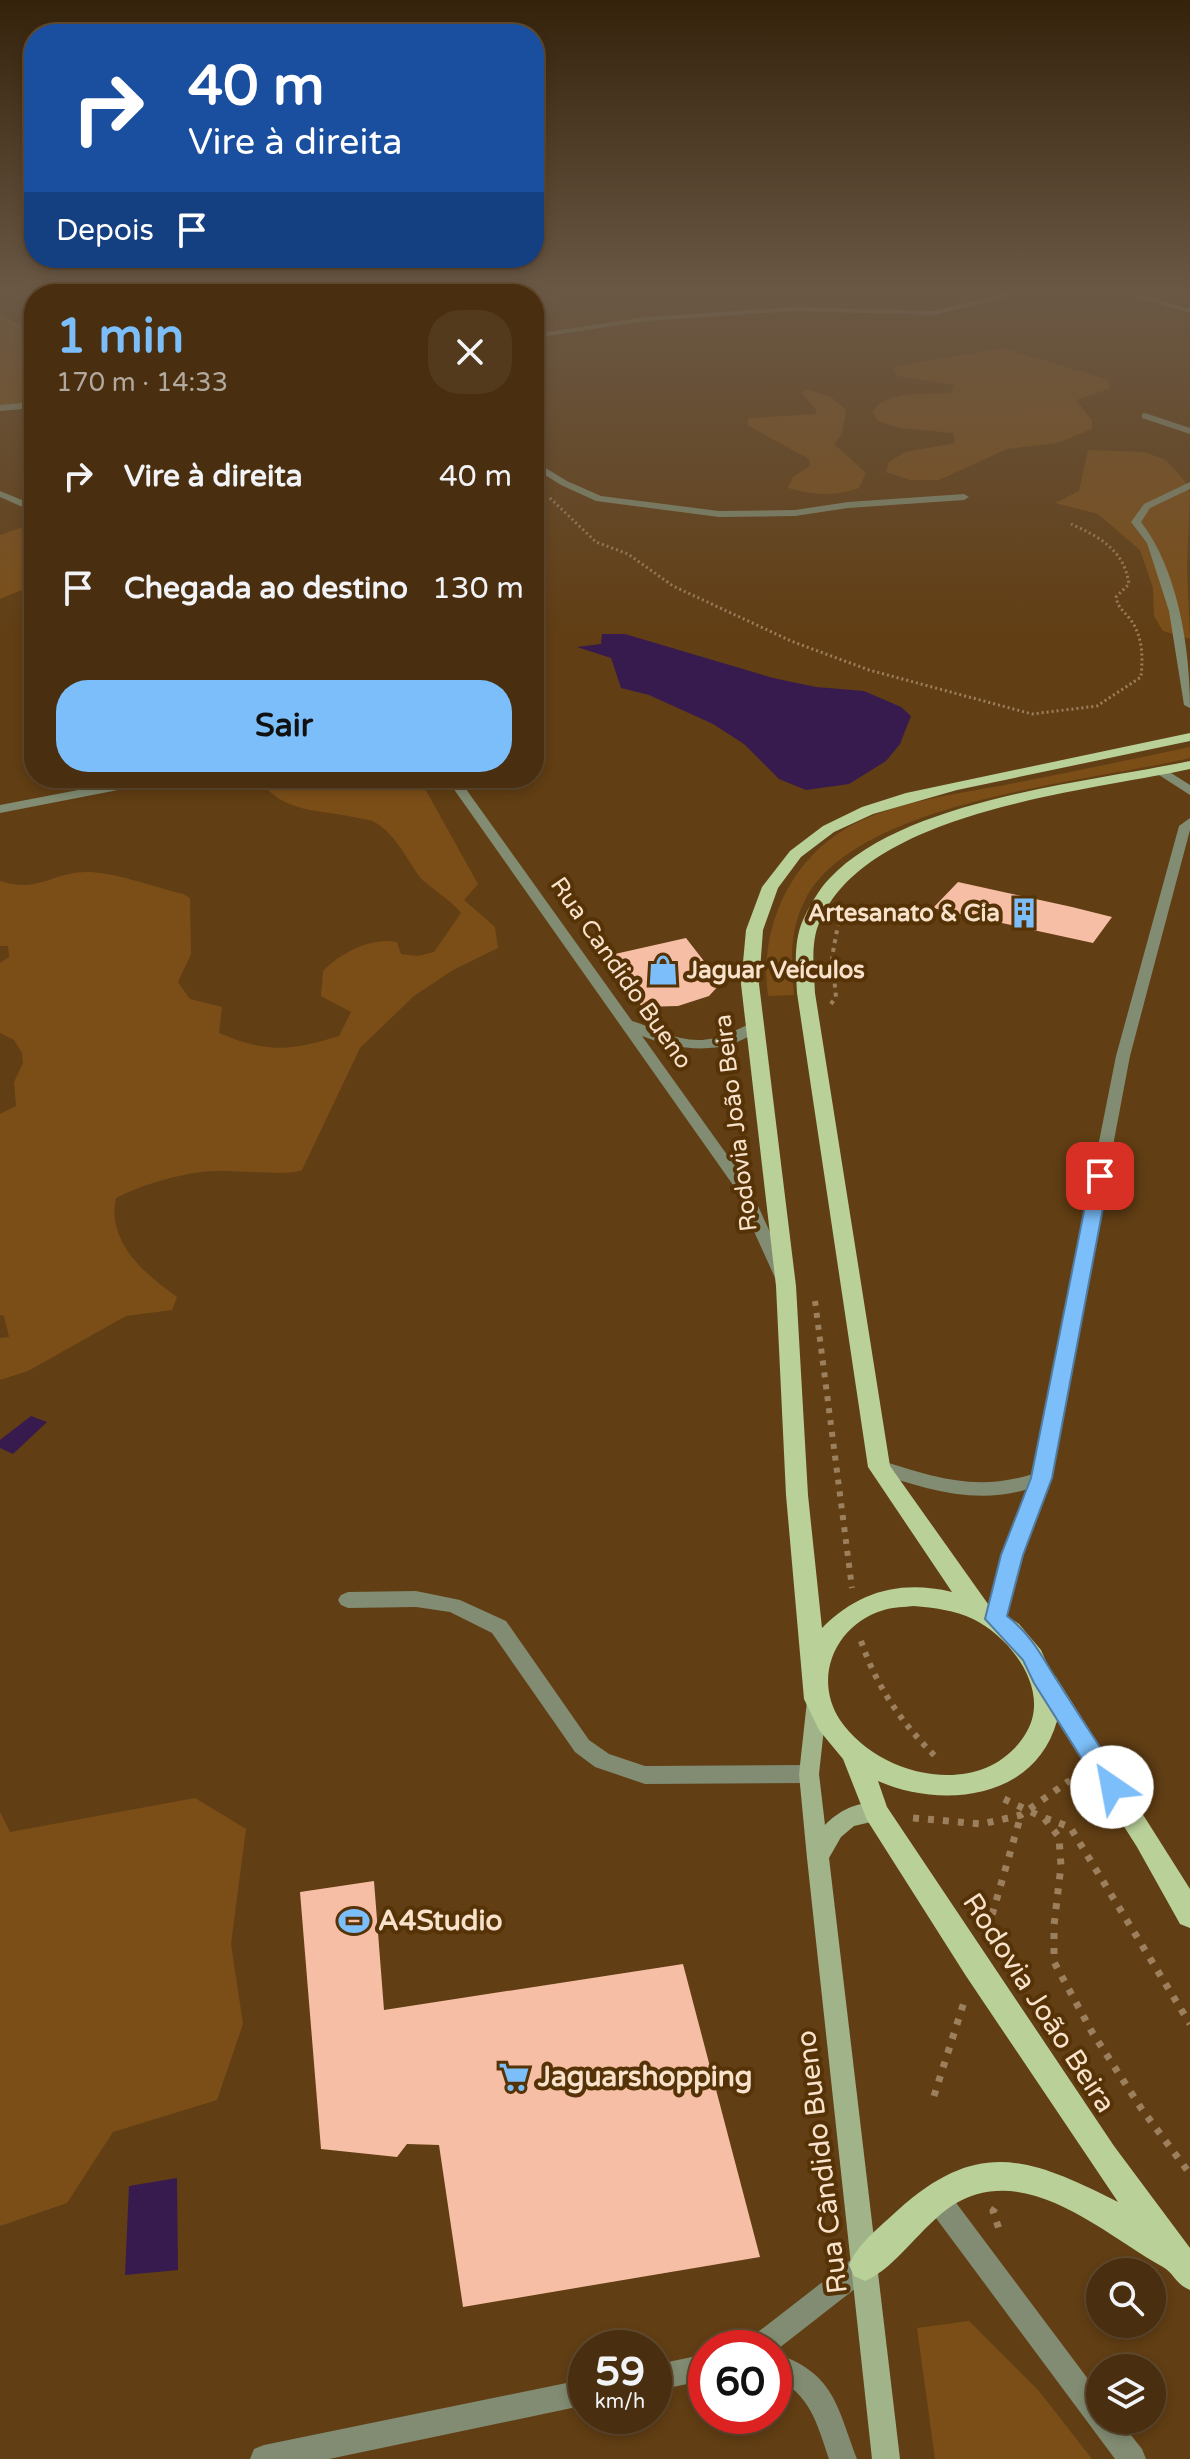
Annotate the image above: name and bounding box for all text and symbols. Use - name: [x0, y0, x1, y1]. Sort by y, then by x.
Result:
- text: 40 m: [188, 53, 324, 120]
- icon: right: [56, 56, 160, 160]
- text: Vire à direita: [188, 121, 402, 164]
- icon: arrive: [170, 208, 214, 252]
- text: Depois: [56, 212, 154, 249]
- text: 1 min: [56, 308, 184, 366]
- button: close: [428, 310, 512, 394]
- text: 170 m · 14:33: [56, 367, 228, 398]
- icon: right: [56, 454, 100, 498]
- text: Vire à direita: [124, 458, 303, 495]
- text: 40 m: [439, 458, 512, 495]
- icon: arrive: [56, 566, 100, 610]
- text: Chegada ao destino: [124, 570, 408, 607]
- text: 130 m: [432, 570, 524, 607]
- button: Sair: [56, 680, 512, 772]
- street label: Rua Candido Bueno: [544, 872, 698, 1074]
- building icon: Artesanato & Cia: [1007, 896, 1041, 930]
- place label: Artesanato & Cia: [808, 899, 1000, 928]
- shop icon: Jaguar Veículos: [646, 953, 680, 987]
- place label: Jaguar Veículos: [686, 956, 865, 985]
- street label: Rodovia João Beira: [708, 1013, 764, 1233]
- pin: [1066, 1142, 1134, 1210]
- icon: arrive: [1078, 1154, 1122, 1198]
- position arrow: [1070, 1745, 1154, 1829]
- street label: Rodovia João Beira: [955, 1887, 1123, 2119]
- sports icon: A4Studio: [337, 1904, 371, 1938]
- place label: A4Studio: [378, 1904, 503, 1938]
- street label: Rua Cândido Bueno: [789, 2028, 855, 2296]
- supermarket icon: Jaguarshopping: [497, 2060, 531, 2094]
- place label: Jaguarshopping: [537, 2060, 753, 2094]
- map controls: [1086, 2258, 1166, 2434]
- button: search: [1086, 2258, 1166, 2338]
- speed limit sign: 60: [688, 2330, 792, 2434]
- text: 59: [595, 2348, 645, 2396]
- button: layers: [1086, 2354, 1166, 2434]
- text: km/h: [595, 2390, 645, 2414]

